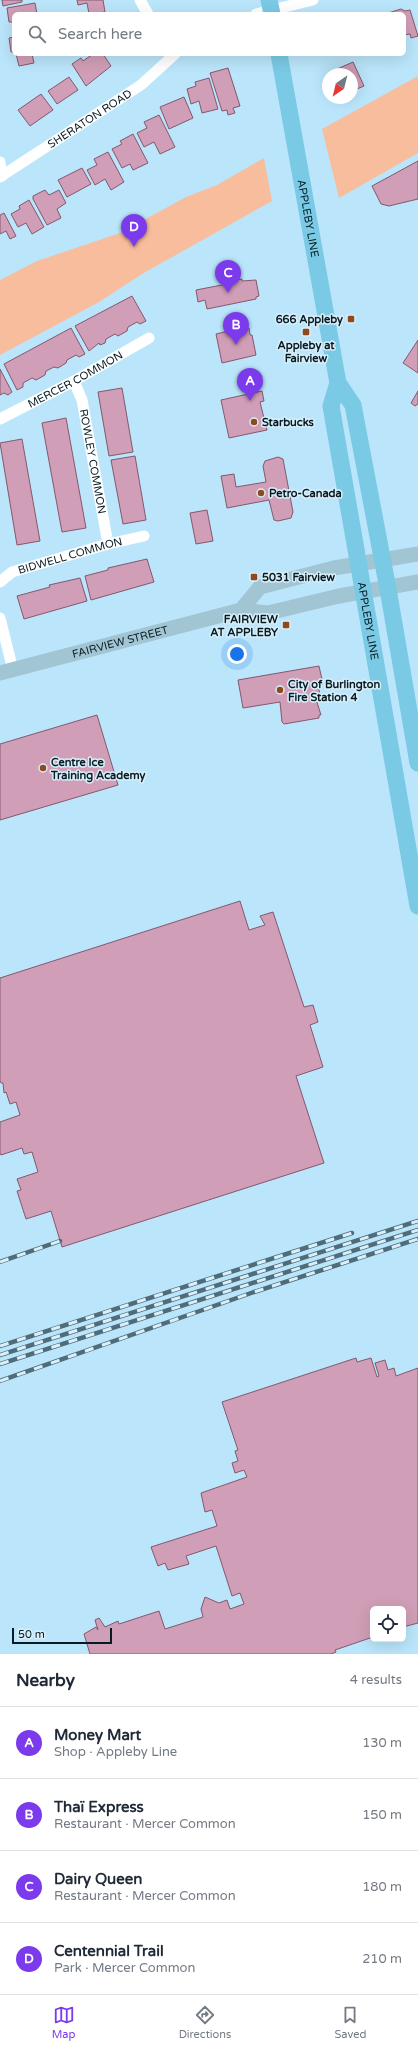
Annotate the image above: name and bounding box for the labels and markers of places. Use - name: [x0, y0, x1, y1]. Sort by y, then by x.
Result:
- pin: D: [121, 214, 147, 247]
- pin: C: [215, 260, 241, 293]
- pin: B: [223, 312, 249, 345]
- place label: 666 Appleby: [276, 313, 343, 327]
- marker: 666 Appleby: [346, 314, 356, 324]
- marker: Appleby at Fairview: [301, 327, 311, 337]
- place label: Appleby at Fairview: [278, 339, 335, 365]
- pin: A: [237, 368, 263, 401]
- place label: Starbucks: [262, 416, 315, 429]
- marker: Starbucks: [249, 417, 259, 427]
- place label: Petro-Canada: [269, 487, 342, 500]
- marker: Petro-Canada: [256, 488, 266, 498]
- place label: 5031 Fairview: [262, 571, 335, 584]
- marker: 5031 Fairview: [249, 572, 259, 582]
- place label: FAIRVIEW AT APPLEBY: [210, 613, 279, 639]
- marker: FAIRVIEW AT APPLEBY: [281, 620, 291, 630]
- place label: City of Burlington Fire Station 4: [288, 678, 380, 704]
- marker: City of Burlington Fire Station 4: [275, 685, 285, 695]
- place label: Centre Ice Training Academy: [50, 756, 145, 783]
- marker: Centre Ice Training Academy: [38, 763, 48, 773]

